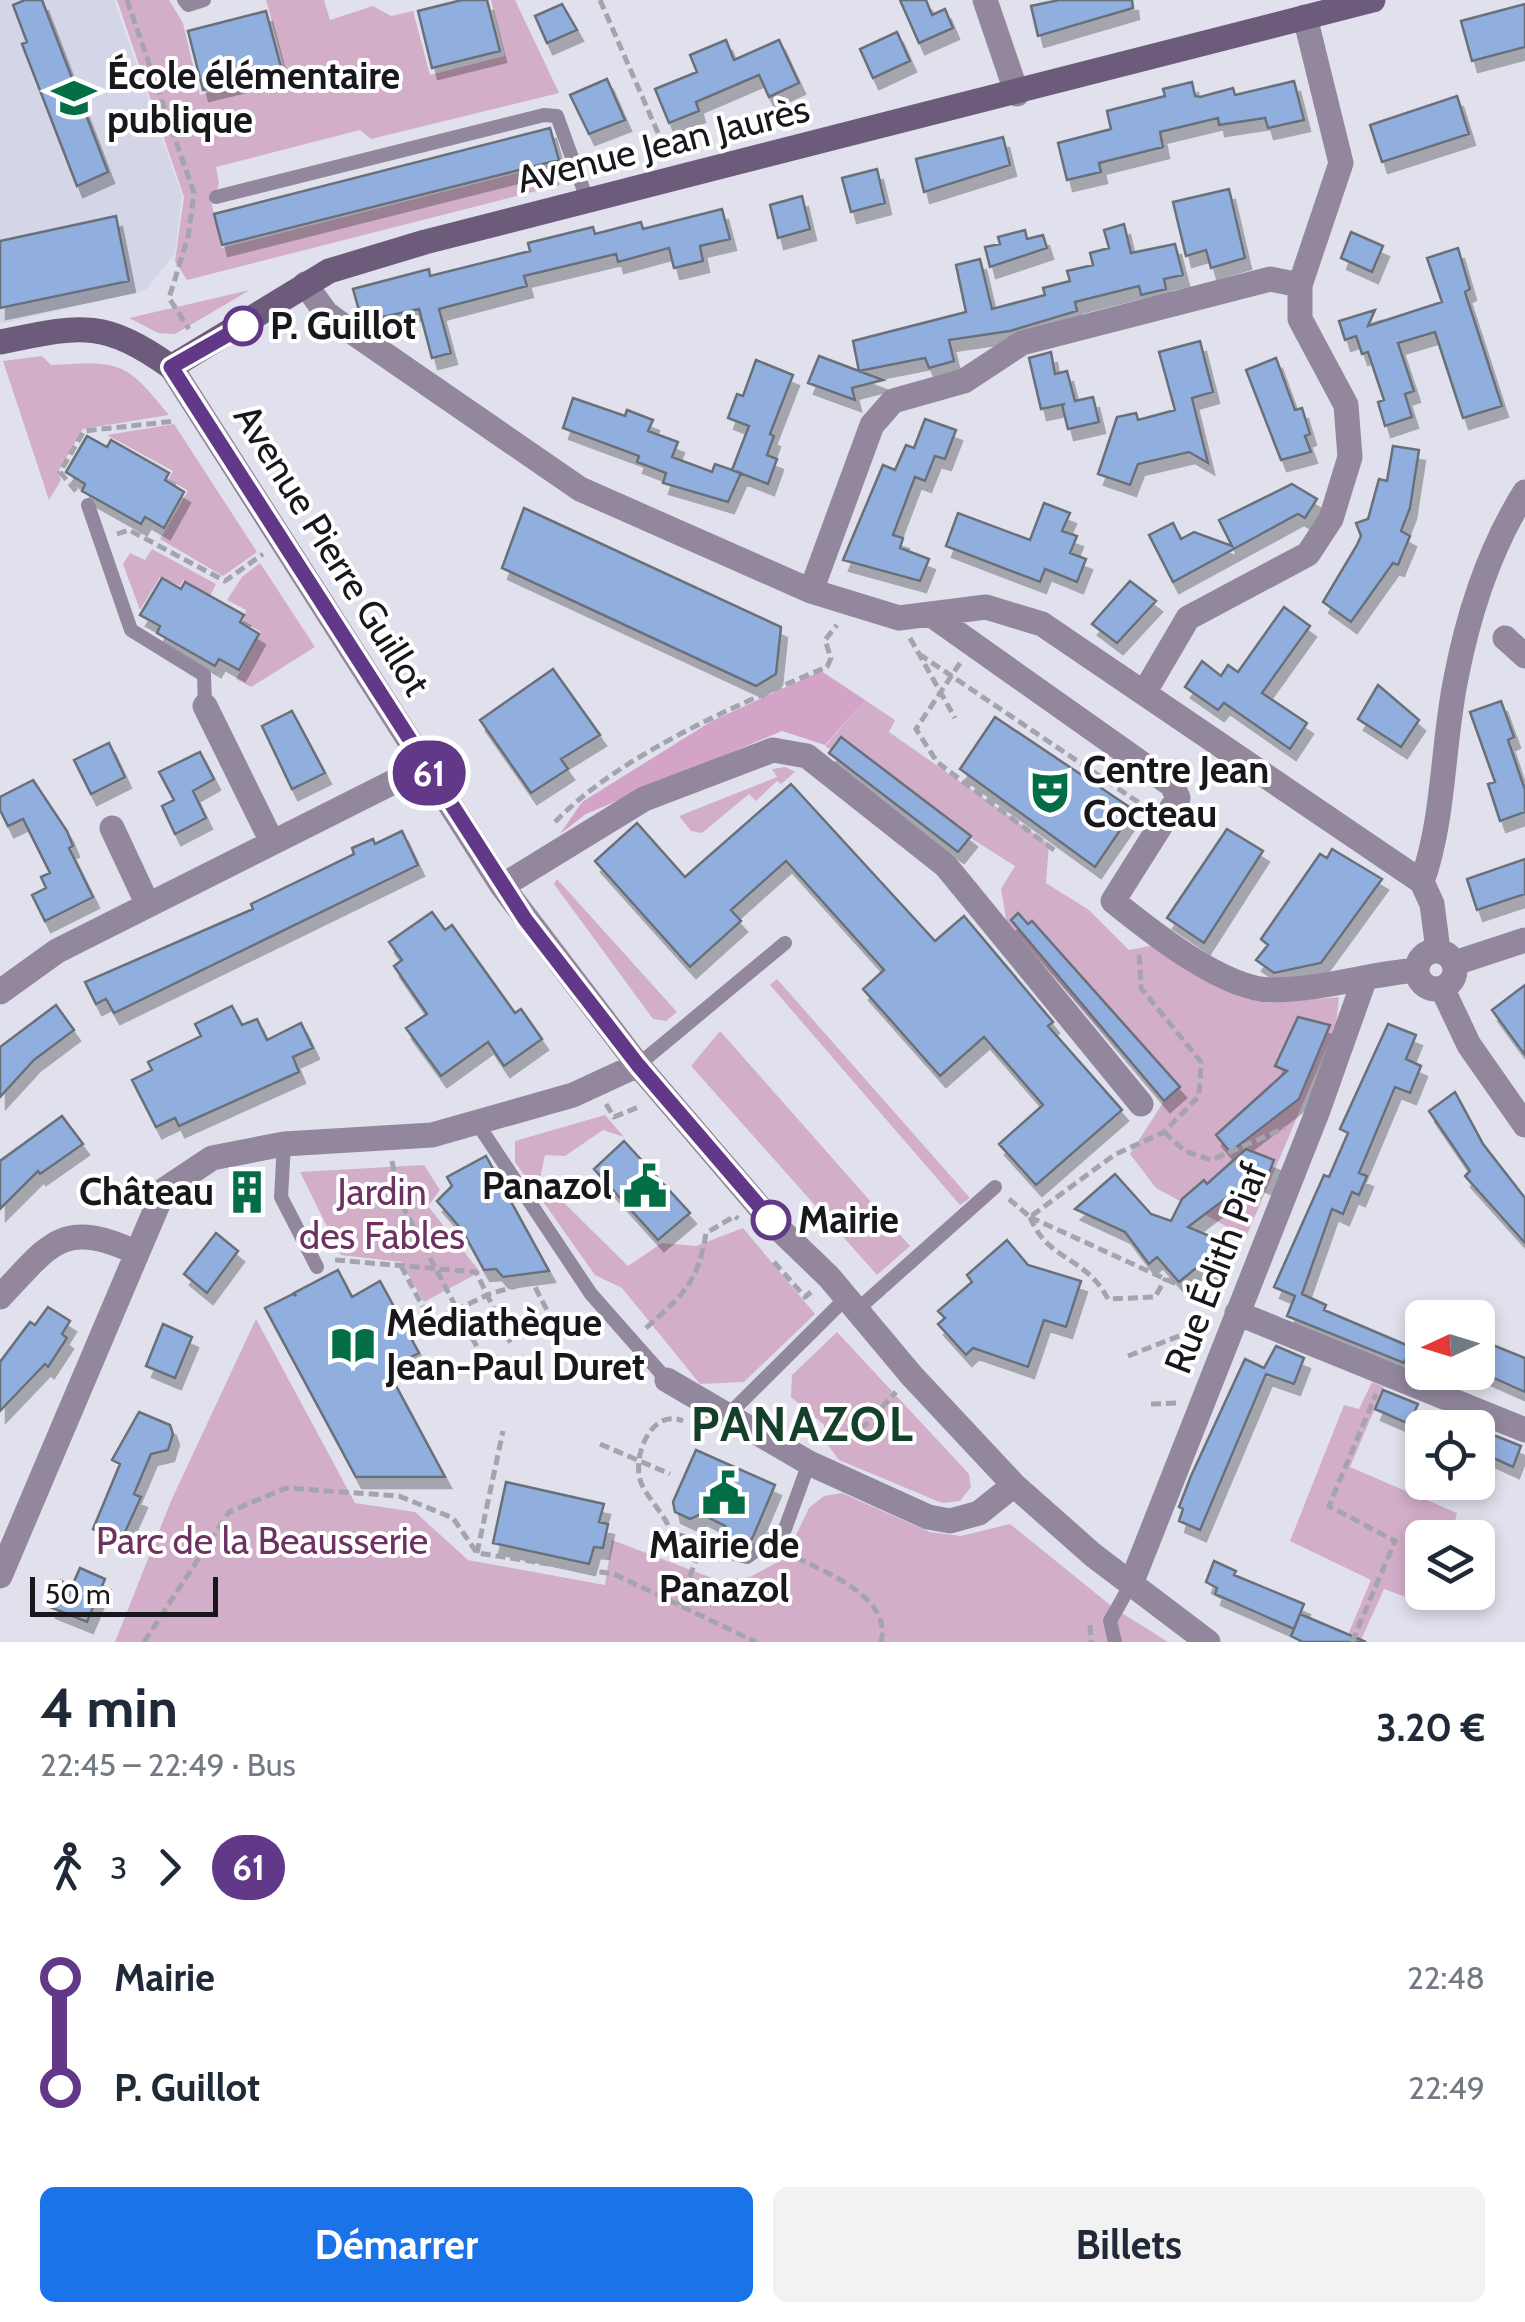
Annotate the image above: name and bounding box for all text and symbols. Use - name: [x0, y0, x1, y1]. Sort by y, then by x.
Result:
- place label: École élémentaire publique: [107, 52, 400, 143]
- school or university icon: École élémentaire publique: [50, 74, 98, 122]
- street label: Avenue Jean Jaurès: [512, 84, 814, 203]
- place label: P. Guillot: [270, 302, 416, 349]
- marker: P. Guillot: [224, 307, 262, 345]
- street label: Avenue Pierre Guillot: [224, 396, 441, 704]
- line badge: 61: [384, 740, 474, 806]
- place label: Centre Jean Cocteau: [1083, 746, 1269, 837]
- text: 61: [413, 752, 445, 795]
- theatre icon: Centre Jean Cocteau: [1026, 768, 1074, 816]
- street label: Rue Édith Piaf: [1154, 1155, 1277, 1380]
- place label: Panazol: [482, 1162, 612, 1209]
- public building icon: Panazol: [621, 1162, 669, 1210]
- place label: Château: [79, 1168, 214, 1215]
- building icon: Château: [223, 1168, 271, 1216]
- park label: Jardin des Fables: [299, 1168, 465, 1259]
- place label: Mairie: [798, 1196, 899, 1243]
- marker: Mairie: [752, 1201, 790, 1239]
- place label: Médiathèque Jean-Paul Duret: [385, 1299, 645, 1390]
- north arrow: [1405, 1300, 1495, 1390]
- map controls: [1405, 1300, 1495, 1610]
- library icon: Médiathèque Jean-Paul Duret: [329, 1321, 377, 1369]
- district label: PANAZOL: [691, 1395, 915, 1453]
- button: locate: [1405, 1410, 1495, 1500]
- public building icon: Mairie de Panazol: [700, 1469, 748, 1517]
- park label: Parc de la Beausserie: [96, 1517, 428, 1564]
- button: layers: [1405, 1520, 1495, 1610]
- place label: Mairie de Panazol: [649, 1521, 799, 1612]
- scale bar: [30, 1572, 218, 1616]
- text: 50 m: [45, 1577, 111, 1611]
- text: 4 min: [40, 1674, 178, 1741]
- text: 3.20 €: [1376, 1704, 1485, 1751]
- text: 22:45 – 22:49 · Bus: [40, 1745, 296, 1784]
- icon: walk: [40, 1840, 95, 1895]
- icon: forward: [142, 1840, 197, 1895]
- text: 61: [232, 1846, 265, 1889]
- text: 3: [110, 1848, 127, 1887]
- text: Mairie: [114, 1954, 215, 2001]
- text: 22:48: [1407, 1958, 1485, 1997]
- text: P. Guillot: [114, 2064, 260, 2111]
- text: 22:49: [1408, 2068, 1485, 2107]
- button: Démarrer: [40, 2187, 753, 2302]
- button: Billets: [773, 2187, 1485, 2302]

